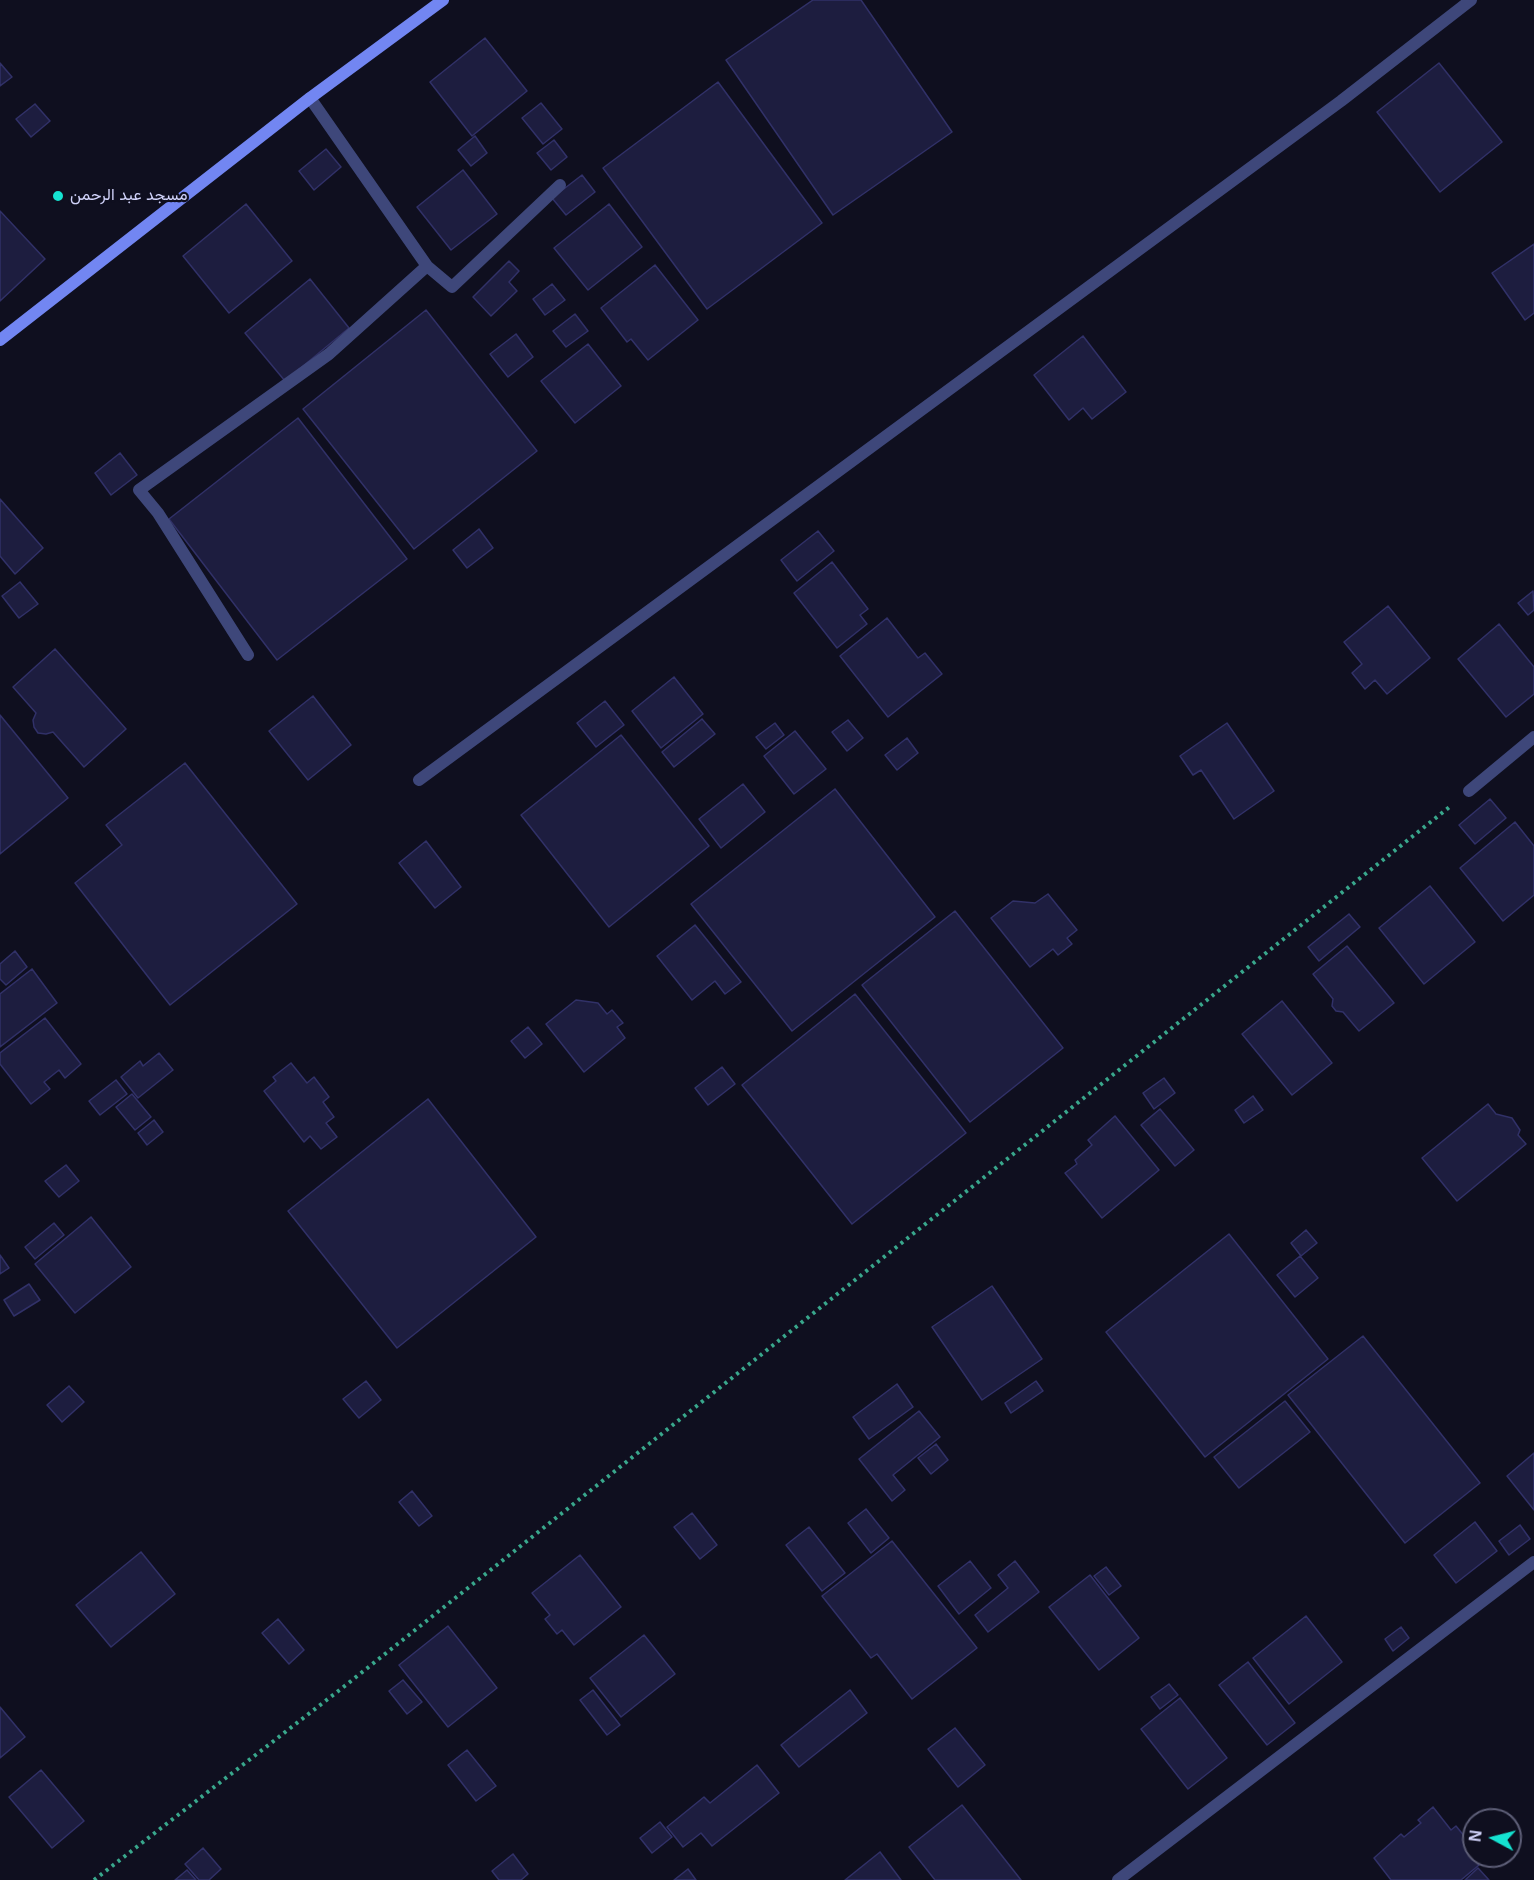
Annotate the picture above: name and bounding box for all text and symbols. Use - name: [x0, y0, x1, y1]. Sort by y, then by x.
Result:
- place label: مسجد عبد الرحمن: [70, 186, 187, 206]
- marker: مسجد عبد الرحمن: [51, 189, 65, 203]
- north arrow: [1462, 1808, 1522, 1868]
- text: N: [1466, 1829, 1485, 1843]

